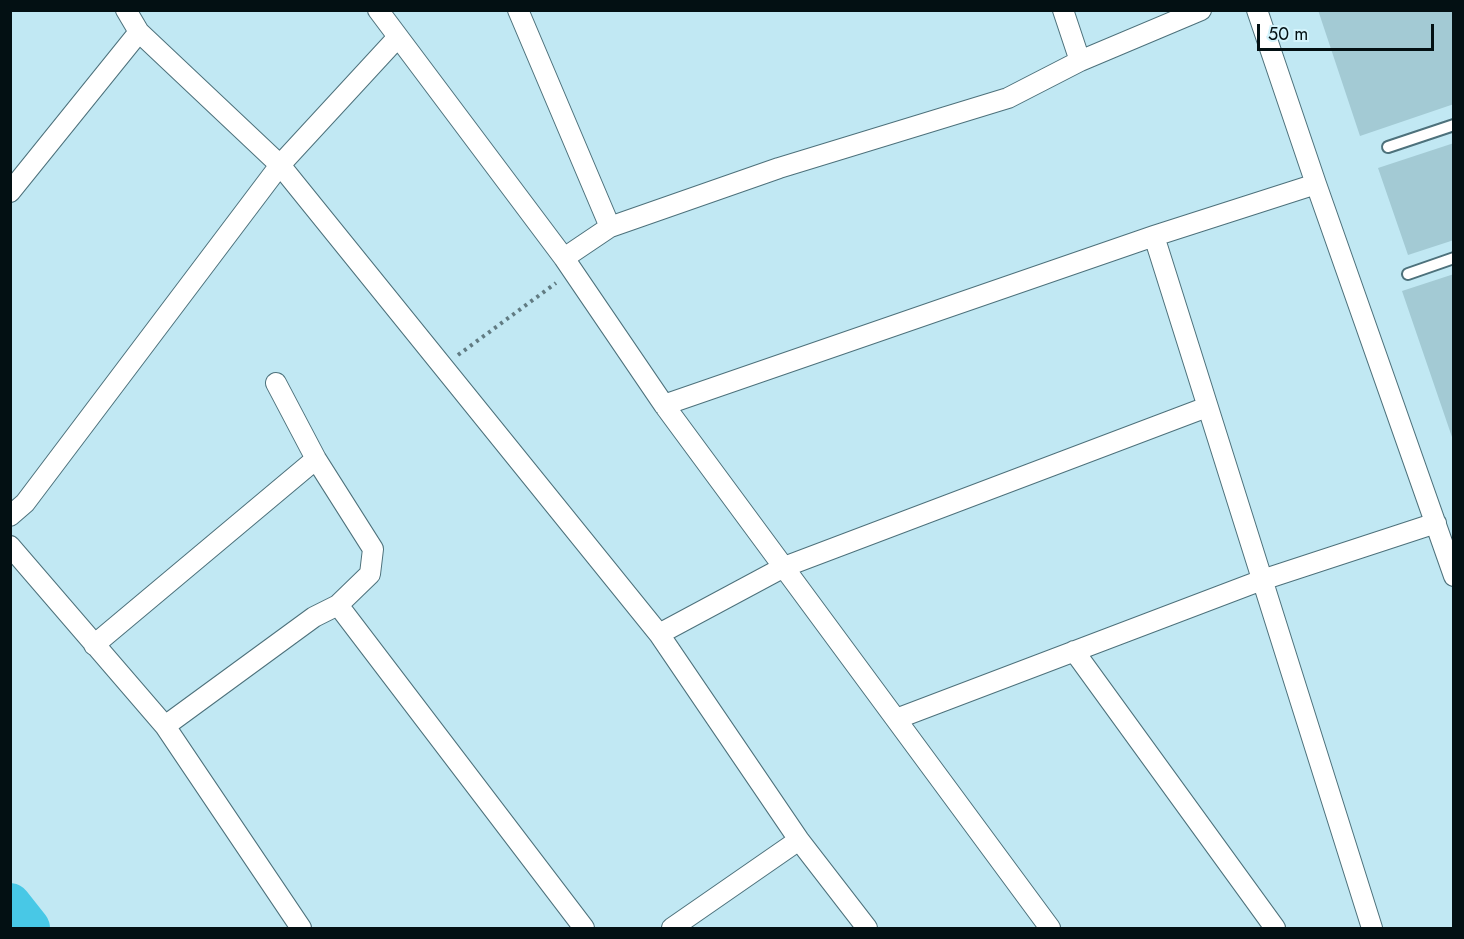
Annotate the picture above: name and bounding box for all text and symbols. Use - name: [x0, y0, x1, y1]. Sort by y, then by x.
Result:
- scale bar: [1260, 12, 1437, 50]
- text: 50 m: [1268, 21, 1308, 47]

